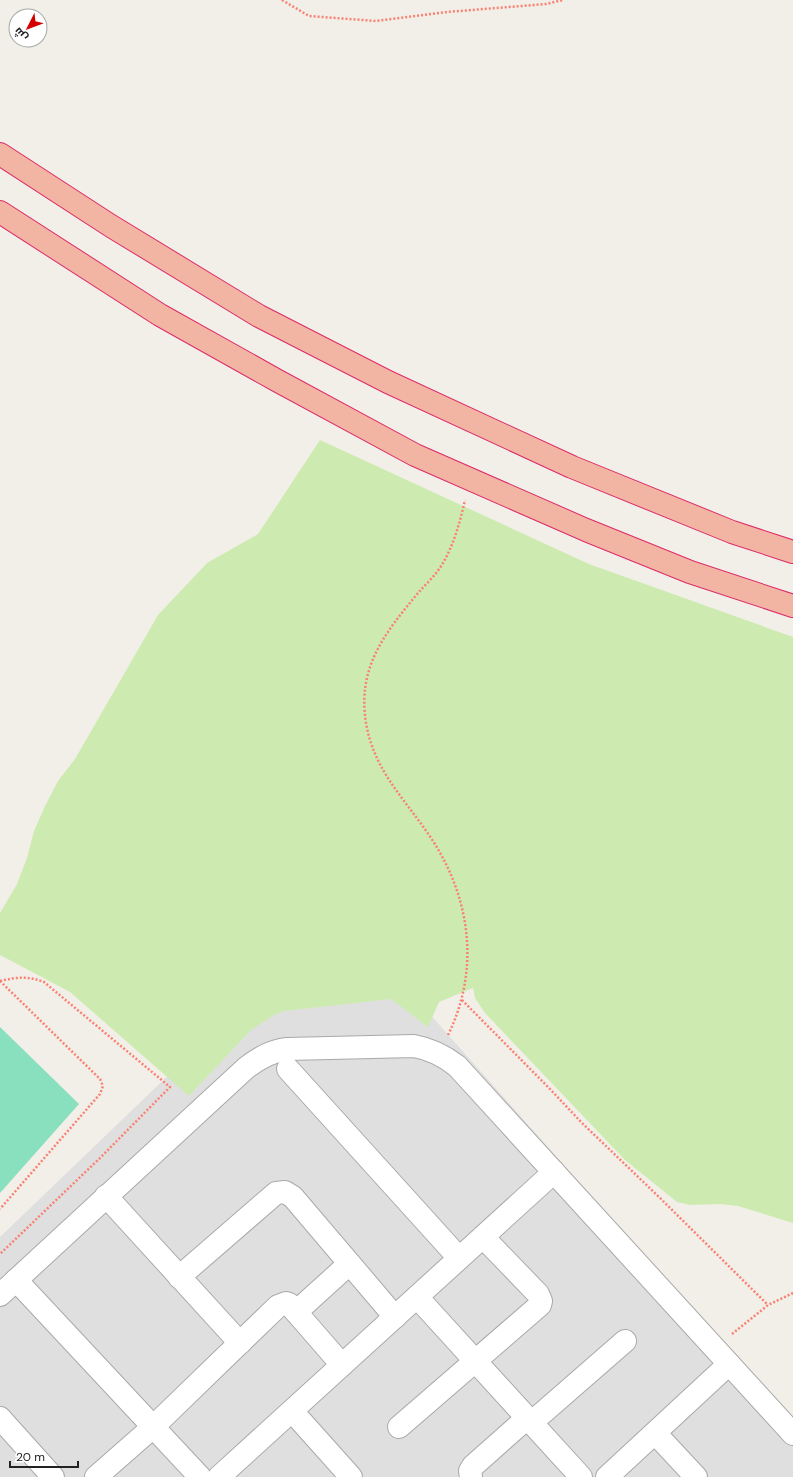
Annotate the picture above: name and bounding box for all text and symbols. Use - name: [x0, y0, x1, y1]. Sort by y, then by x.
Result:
- north arrow: [8, 8, 48, 48]
- text: ش: [11, 25, 30, 45]
- scale bar: [10, 1443, 78, 1469]
- text: 20 m: [16, 1449, 45, 1465]

